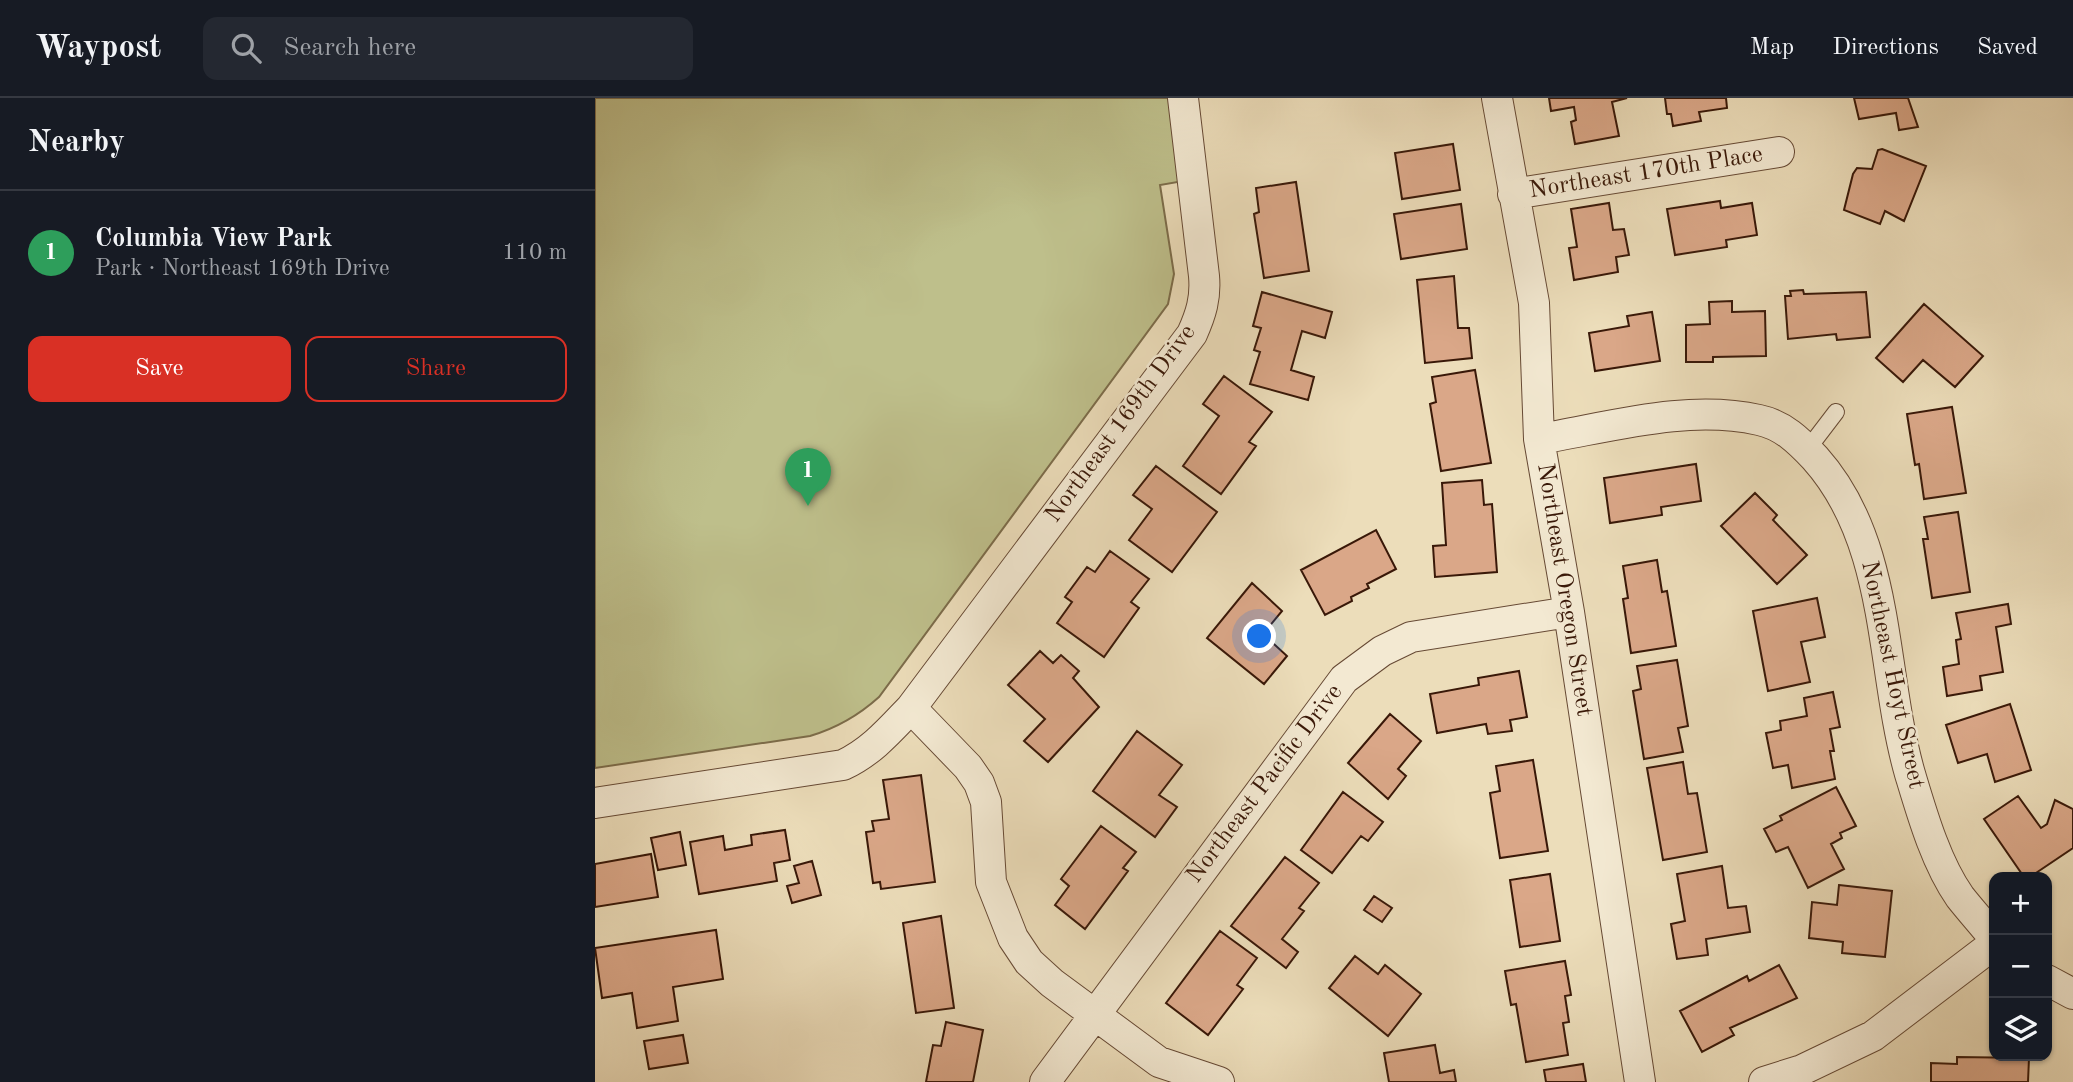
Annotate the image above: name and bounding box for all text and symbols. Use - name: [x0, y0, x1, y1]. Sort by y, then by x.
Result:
- search box: [203, 17, 693, 80]
- icon: search: [227, 29, 265, 67]
- text: Waypost: [35, 32, 161, 65]
- text: Search here: [283, 35, 416, 61]
- text: Map: [1750, 36, 1794, 60]
- text: Directions: [1832, 36, 1939, 60]
- text: Saved: [1977, 36, 2038, 60]
- text: Nearby: [28, 128, 125, 158]
- street label: Northeast 170th Place: [1527, 143, 1765, 203]
- text: Columbia View Park: [95, 226, 332, 252]
- text: 1: [44, 241, 58, 264]
- text: 110 m: [502, 241, 567, 264]
- text: Park · Northeast 169th Drive: [95, 257, 390, 280]
- street label: Northeast 169th Drive: [1041, 321, 1201, 527]
- button: Save: [28, 336, 291, 402]
- button: Share: [305, 336, 567, 402]
- pin: 1: [785, 448, 831, 506]
- street label: Northeast Oregon Street: [1532, 462, 1596, 718]
- street label: Northeast Hoyt Street: [1856, 559, 1928, 791]
- your location: [1242, 619, 1276, 653]
- street label: Northeast Pacific Drive: [1183, 680, 1347, 888]
- map controls: [1989, 872, 2052, 1061]
- button: +: [1989, 872, 2052, 935]
- button: −: [1989, 935, 2052, 998]
- button: layers: [1989, 998, 2052, 1061]

